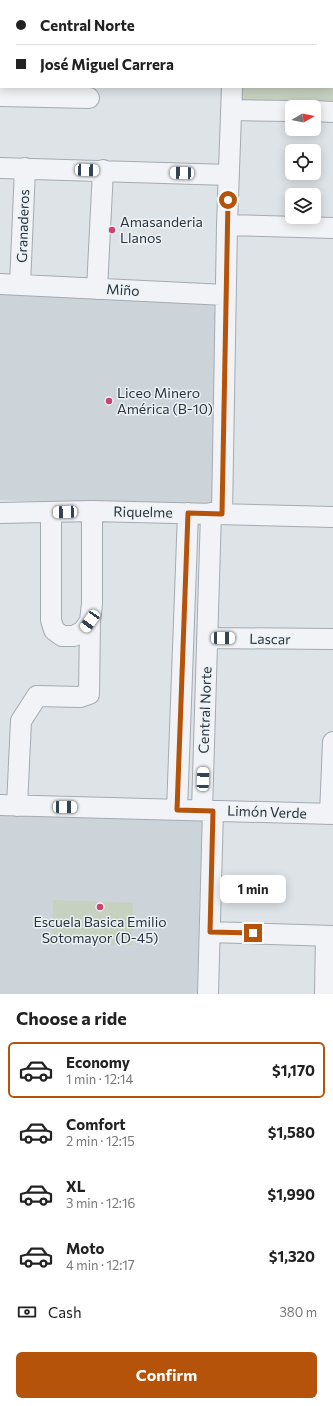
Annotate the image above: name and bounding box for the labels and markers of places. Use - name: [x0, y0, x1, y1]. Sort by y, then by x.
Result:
- place label: Amasanderia Llanos: [120, 213, 203, 246]
- marker: Amasanderia Llanos: [107, 225, 117, 235]
- place label: Liceo Minero América (B-10): [117, 384, 213, 417]
- marker: Liceo Minero América (B-10): [104, 396, 114, 406]
- marker: Escuela Basica Emilio Sotomayor (D-45): [95, 902, 105, 912]
- place label: Escuela Basica Emilio Sotomayor (D-45): [33, 913, 167, 946]

